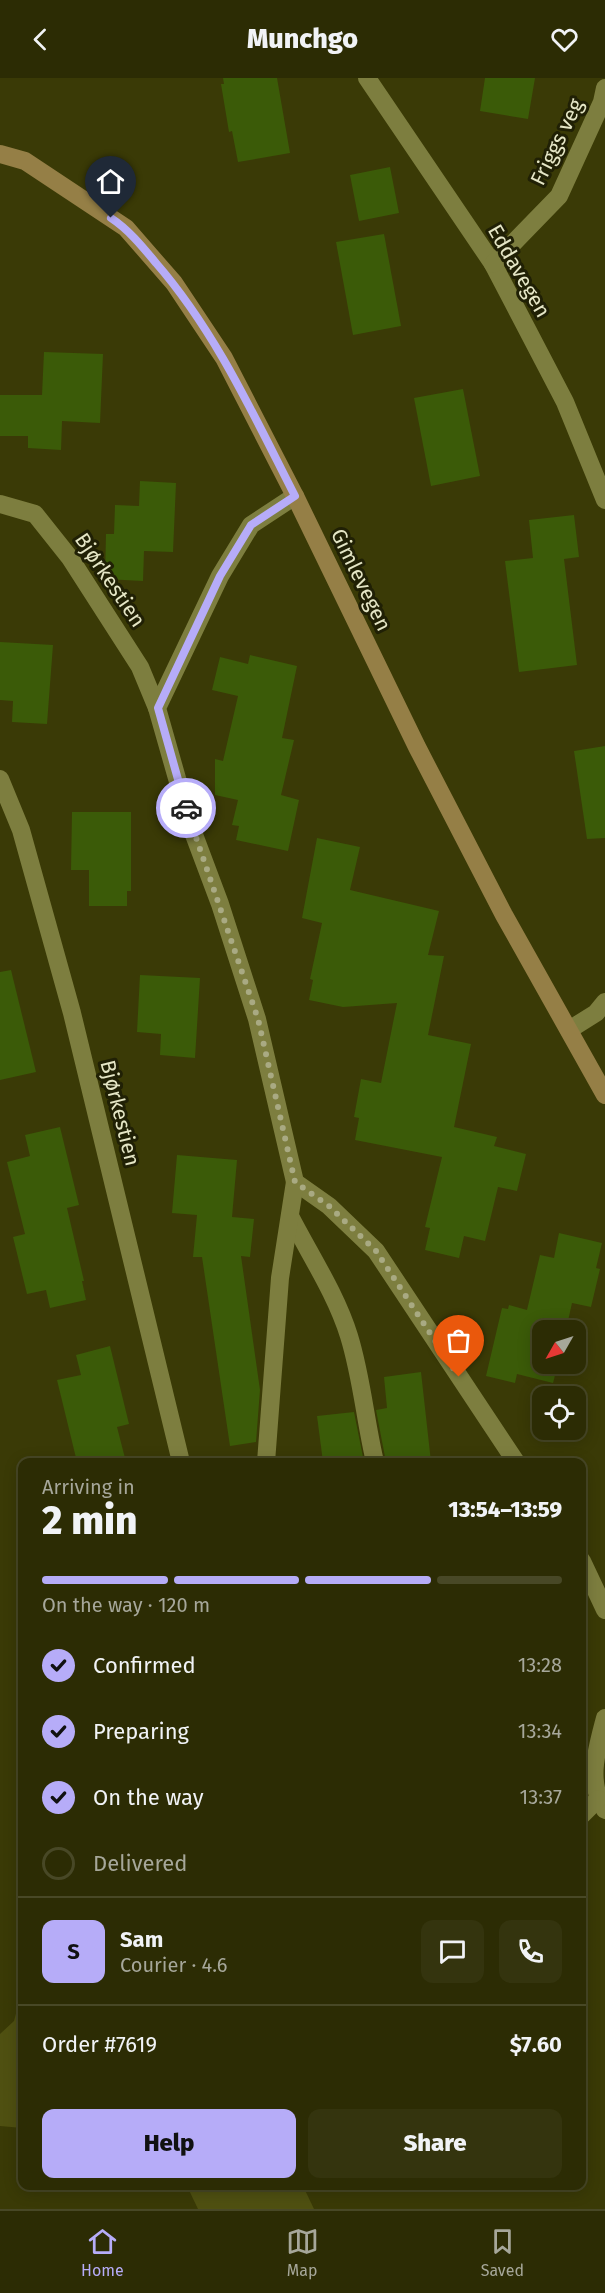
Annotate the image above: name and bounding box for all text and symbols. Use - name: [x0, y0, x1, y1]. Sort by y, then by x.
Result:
- icon: back: [24, 23, 57, 56]
- text: Munchgo: [247, 23, 358, 55]
- icon: heart: [548, 23, 581, 56]
- street label: Friggs veg: [525, 94, 589, 190]
- pin: [85, 156, 136, 218]
- icon: home: [94, 165, 127, 198]
- street label: Eddavegen: [482, 220, 556, 322]
- street label: Gimlevegen: [325, 525, 397, 635]
- street label: Bjørkestien: [69, 528, 151, 632]
- courier: [156, 778, 216, 838]
- icon: car: [170, 792, 203, 825]
- street label: Bjørkestien: [94, 1057, 146, 1169]
- pin: [433, 1315, 484, 1377]
- north arrow: [532, 1320, 586, 1374]
- map controls: [532, 1320, 586, 1440]
- icon: bag: [442, 1324, 475, 1357]
- button: locate: [532, 1386, 586, 1440]
- text: Arriving in: [42, 1475, 135, 1499]
- text: 13:54–13:59: [448, 1496, 562, 1523]
- text: 2 min: [42, 1498, 138, 1544]
- text: On the way · 120 m: [42, 1593, 210, 1617]
- icon: check: [42, 1649, 75, 1682]
- text: Confirmed: [93, 1652, 196, 1679]
- text: 13:28: [518, 1653, 562, 1677]
- icon: check: [42, 1715, 75, 1748]
- text: Preparing: [93, 1718, 189, 1745]
- text: 13:34: [518, 1719, 562, 1743]
- icon: check: [42, 1781, 75, 1814]
- text: On the way: [93, 1784, 204, 1811]
- text: 13:37: [520, 1785, 562, 1809]
- text: Delivered: [93, 1850, 188, 1877]
- button: chat: [421, 1920, 484, 1983]
- button: phone: [499, 1920, 562, 1983]
- text: Sam: [120, 1926, 163, 1953]
- text: S: [67, 1938, 80, 1965]
- text: Courier · 4.6: [120, 1953, 227, 1977]
- text: Order #7619: [42, 2031, 157, 2058]
- text: $7.60: [510, 2031, 562, 2058]
- button: Help: [42, 2109, 296, 2178]
- button: Share: [308, 2109, 562, 2178]
- tab: Home: [81, 2225, 124, 2280]
- tab: Map: [286, 2225, 319, 2280]
- tab: Saved: [481, 2225, 524, 2280]

